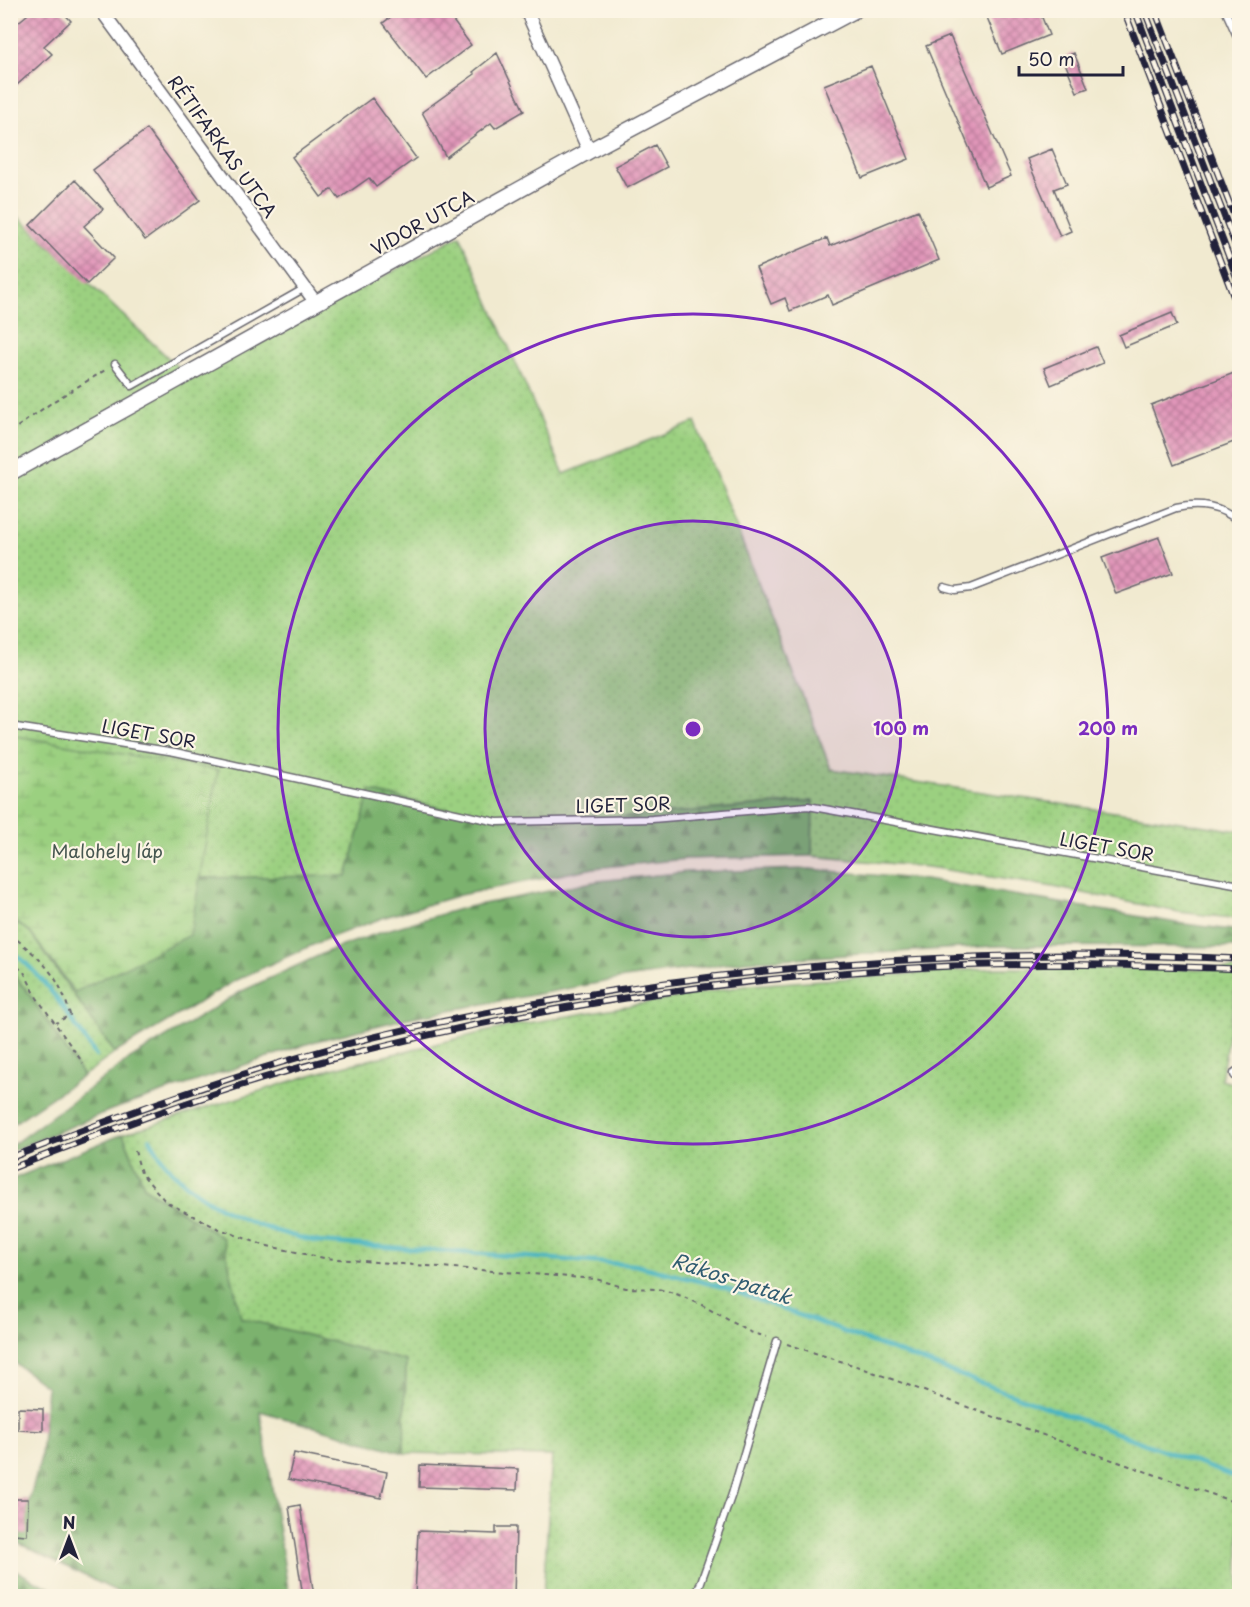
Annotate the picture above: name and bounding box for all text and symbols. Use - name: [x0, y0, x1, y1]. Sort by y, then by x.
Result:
- scale bar: [1019, 39, 1122, 77]
- text: 50 m: [1028, 45, 1075, 72]
- street label: RÉTIFARKAS UTCA: [162, 69, 284, 223]
- street label: VIDOR UTCA: [366, 183, 478, 261]
- street label: LIGET SOR: [100, 711, 198, 755]
- text: 100 m: [873, 714, 929, 741]
- text: 200 m: [1078, 714, 1138, 741]
- centre of rings: [683, 719, 703, 739]
- street label: LIGET SOR: [575, 789, 671, 819]
- street label: LIGET SOR: [1058, 824, 1156, 868]
- park label: Malohely láp: [51, 837, 163, 864]
- water label: Rákos-patak: [668, 1245, 796, 1312]
- north arrow: [39, 1508, 99, 1568]
- text: N: [63, 1510, 75, 1534]

